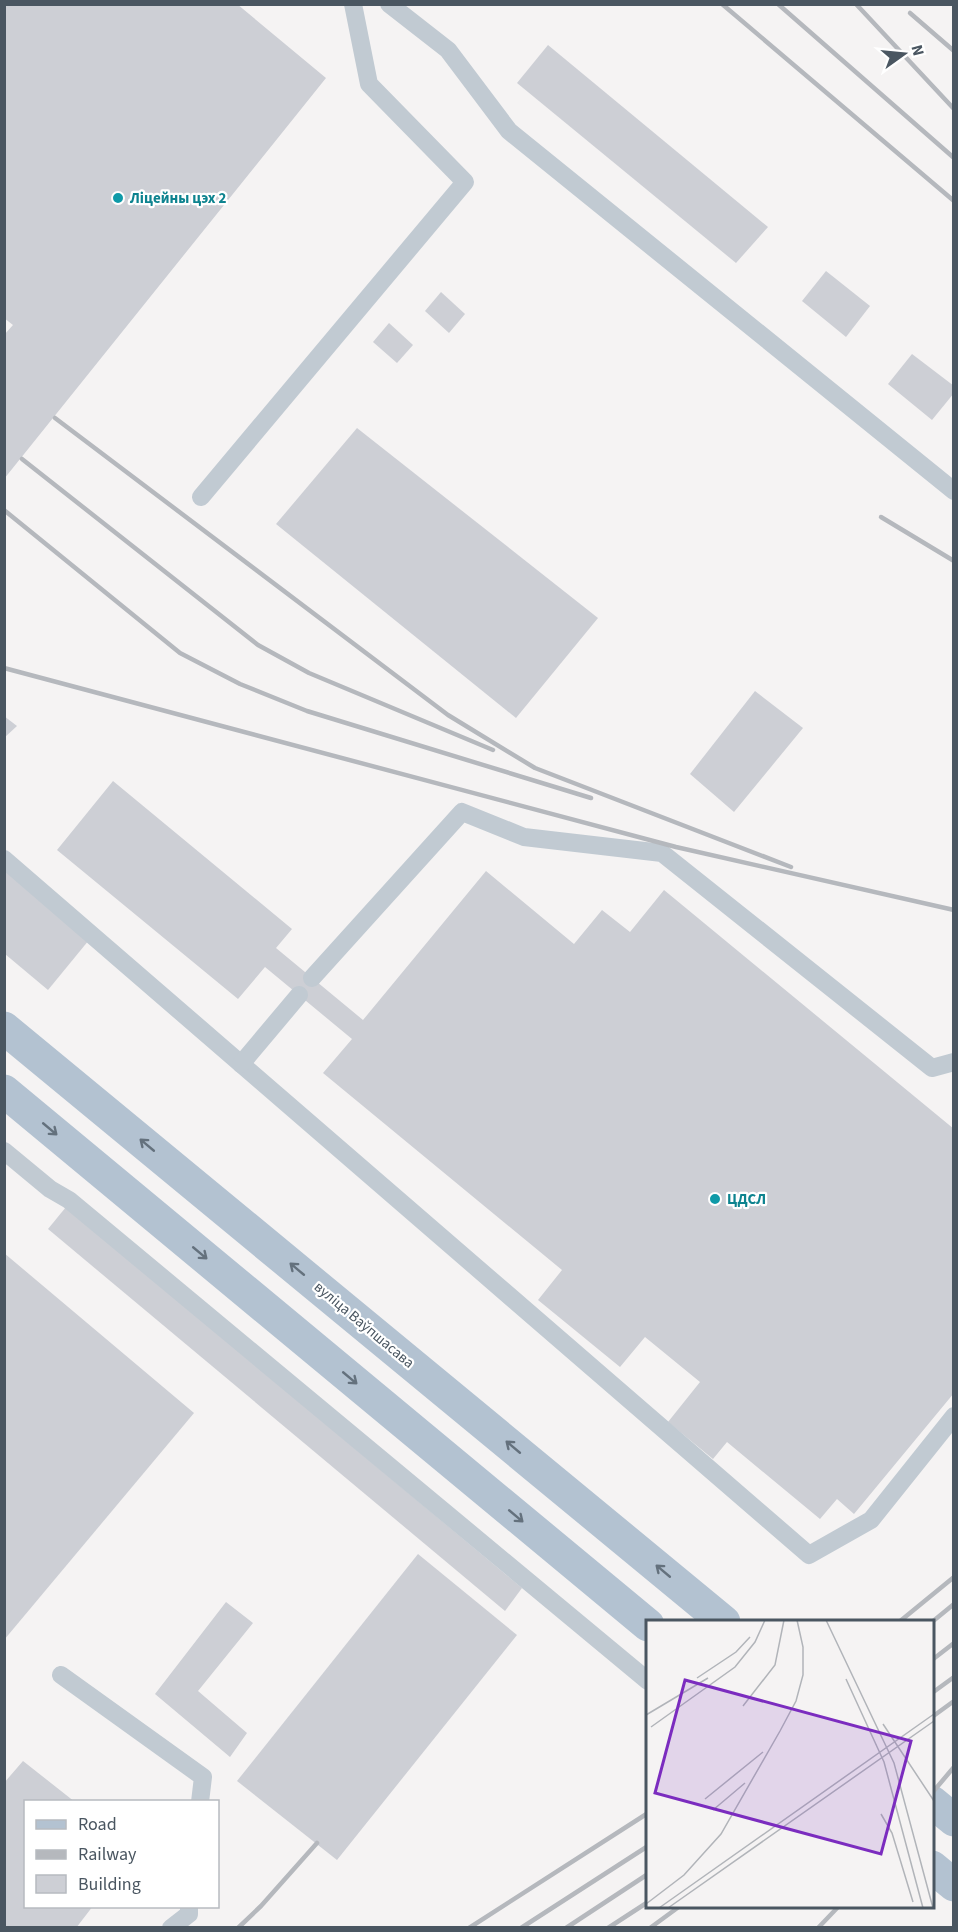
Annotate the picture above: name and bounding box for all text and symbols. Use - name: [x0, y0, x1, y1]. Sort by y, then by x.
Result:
- north arrow: [874, 24, 934, 84]
- text: N: [906, 42, 930, 58]
- place label: Ліцейны цэх 2: [129, 188, 227, 209]
- marker: Ліцейны цэх 2: [111, 191, 125, 205]
- one-way arrow: [41, 1122, 57, 1135]
- one-way arrow: [139, 1139, 155, 1152]
- place label: ЦДСЛ: [727, 1189, 766, 1210]
- marker: ЦДСЛ: [708, 1192, 722, 1206]
- one-way arrow: [191, 1247, 207, 1260]
- one-way arrow: [290, 1263, 306, 1276]
- street label: вуліца Ваўпшасава: [309, 1277, 419, 1373]
- one-way arrow: [342, 1371, 357, 1385]
- one-way arrow: [506, 1440, 521, 1454]
- one-way arrow: [508, 1509, 523, 1523]
- one-way arrow: [656, 1564, 671, 1578]
- inset map: [646, 1620, 934, 1908]
- legend: [24, 1800, 219, 1908]
- text: Road: [78, 1812, 117, 1837]
- text: Railway: [78, 1842, 137, 1867]
- text: Building: [78, 1872, 141, 1897]

